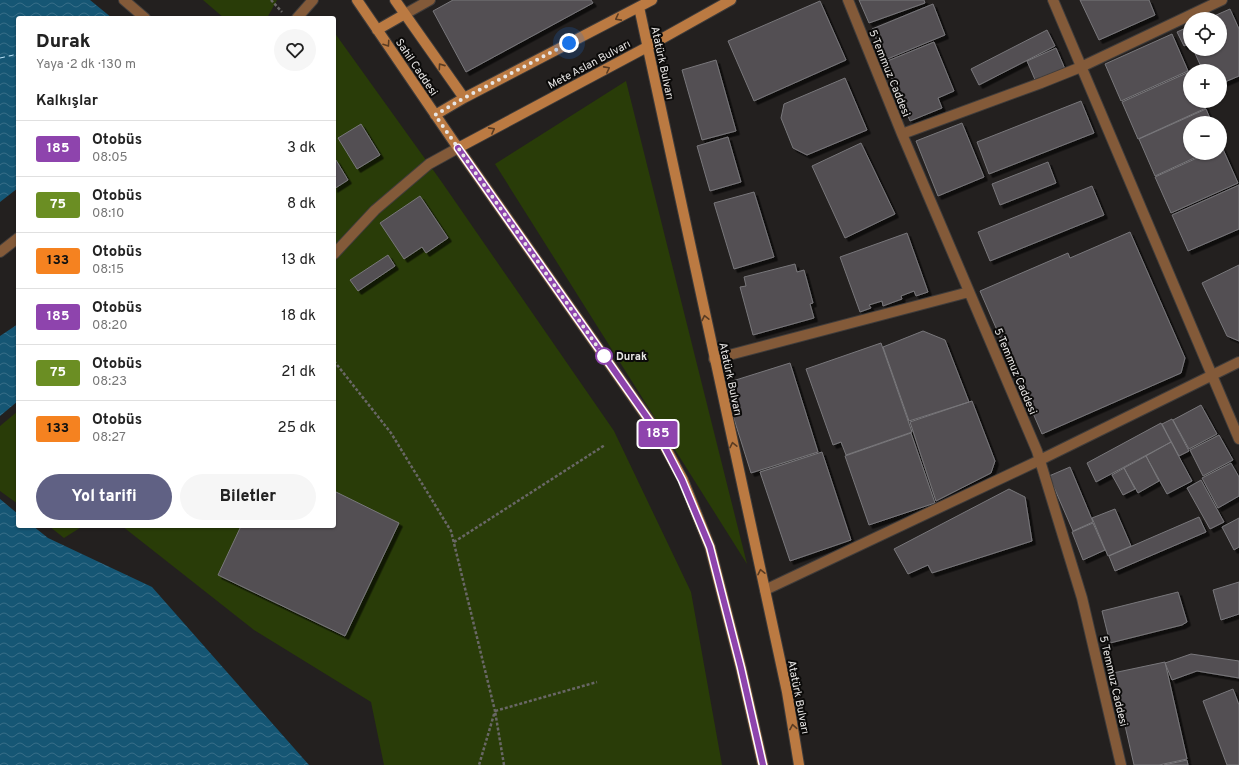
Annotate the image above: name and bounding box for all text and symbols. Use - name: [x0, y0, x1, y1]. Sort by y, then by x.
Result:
- map controls: [1183, 12, 1227, 160]
- button: locate: [1183, 12, 1227, 56]
- one-way arrow: [614, 14, 622, 21]
- street label: Atatürk Bulvarı: [647, 25, 677, 101]
- street label: 5 Temmuz Caddesi: [865, 28, 913, 119]
- button: heart: [274, 29, 316, 71]
- text: Durak: [36, 30, 91, 54]
- your location: [559, 33, 579, 53]
- street label: Sahil Caddesi: [392, 36, 440, 99]
- street label: Mete Aslan Bulvarı: [546, 37, 633, 93]
- one-way arrow: [382, 40, 390, 47]
- text: Yaya · 2 dk · 130 m: [36, 57, 136, 73]
- one-way arrow: [439, 64, 446, 71]
- button: +: [1183, 64, 1227, 108]
- one-way arrow: [603, 66, 610, 73]
- text: Kalkışlar: [36, 92, 98, 111]
- button: −: [1183, 116, 1227, 160]
- one-way arrow: [488, 127, 495, 134]
- text: Otobüs: [92, 131, 142, 150]
- text: 3 dk: [287, 139, 316, 158]
- text: 185: [47, 140, 69, 157]
- text: 08:05: [92, 150, 128, 166]
- text: Otobüs: [92, 187, 142, 206]
- text: 8 dk: [287, 195, 316, 214]
- text: 75: [50, 196, 66, 213]
- text: 08:10: [92, 206, 124, 222]
- text: Otobüs: [92, 243, 142, 262]
- text: 13 dk: [281, 251, 316, 270]
- text: 133: [47, 252, 69, 269]
- text: 08:15: [92, 262, 124, 278]
- text: Otobüs: [92, 299, 142, 318]
- text: 18 dk: [281, 307, 316, 326]
- text: 185: [47, 308, 69, 325]
- one-way arrow: [702, 315, 710, 321]
- text: 08:20: [92, 318, 128, 334]
- street label: 5 Temmuz Caddesi: [991, 326, 1040, 417]
- street label: Atatürk Bulvarı: [715, 341, 745, 417]
- marker: Durak: [595, 347, 613, 365]
- place label: Durak: [616, 350, 647, 364]
- text: Otobüs: [92, 355, 142, 374]
- text: 21 dk: [281, 363, 316, 382]
- text: 75: [50, 364, 66, 381]
- text: 08:23: [92, 374, 127, 390]
- text: Otobüs: [92, 411, 142, 430]
- text: 25 dk: [278, 419, 316, 438]
- text: 133: [47, 420, 69, 437]
- line badge: 185: [635, 421, 681, 447]
- text: 185: [647, 425, 669, 442]
- text: 08:27: [92, 430, 126, 446]
- one-way arrow: [730, 442, 738, 448]
- button: Yol tarifi: [36, 474, 172, 520]
- button: Biletler: [180, 474, 316, 520]
- one-way arrow: [757, 569, 765, 575]
- street label: 5 Temmuz Caddesi: [1096, 634, 1130, 728]
- street label: Atatürk Bulvarı: [784, 659, 812, 735]
- one-way arrow: [789, 723, 798, 730]

